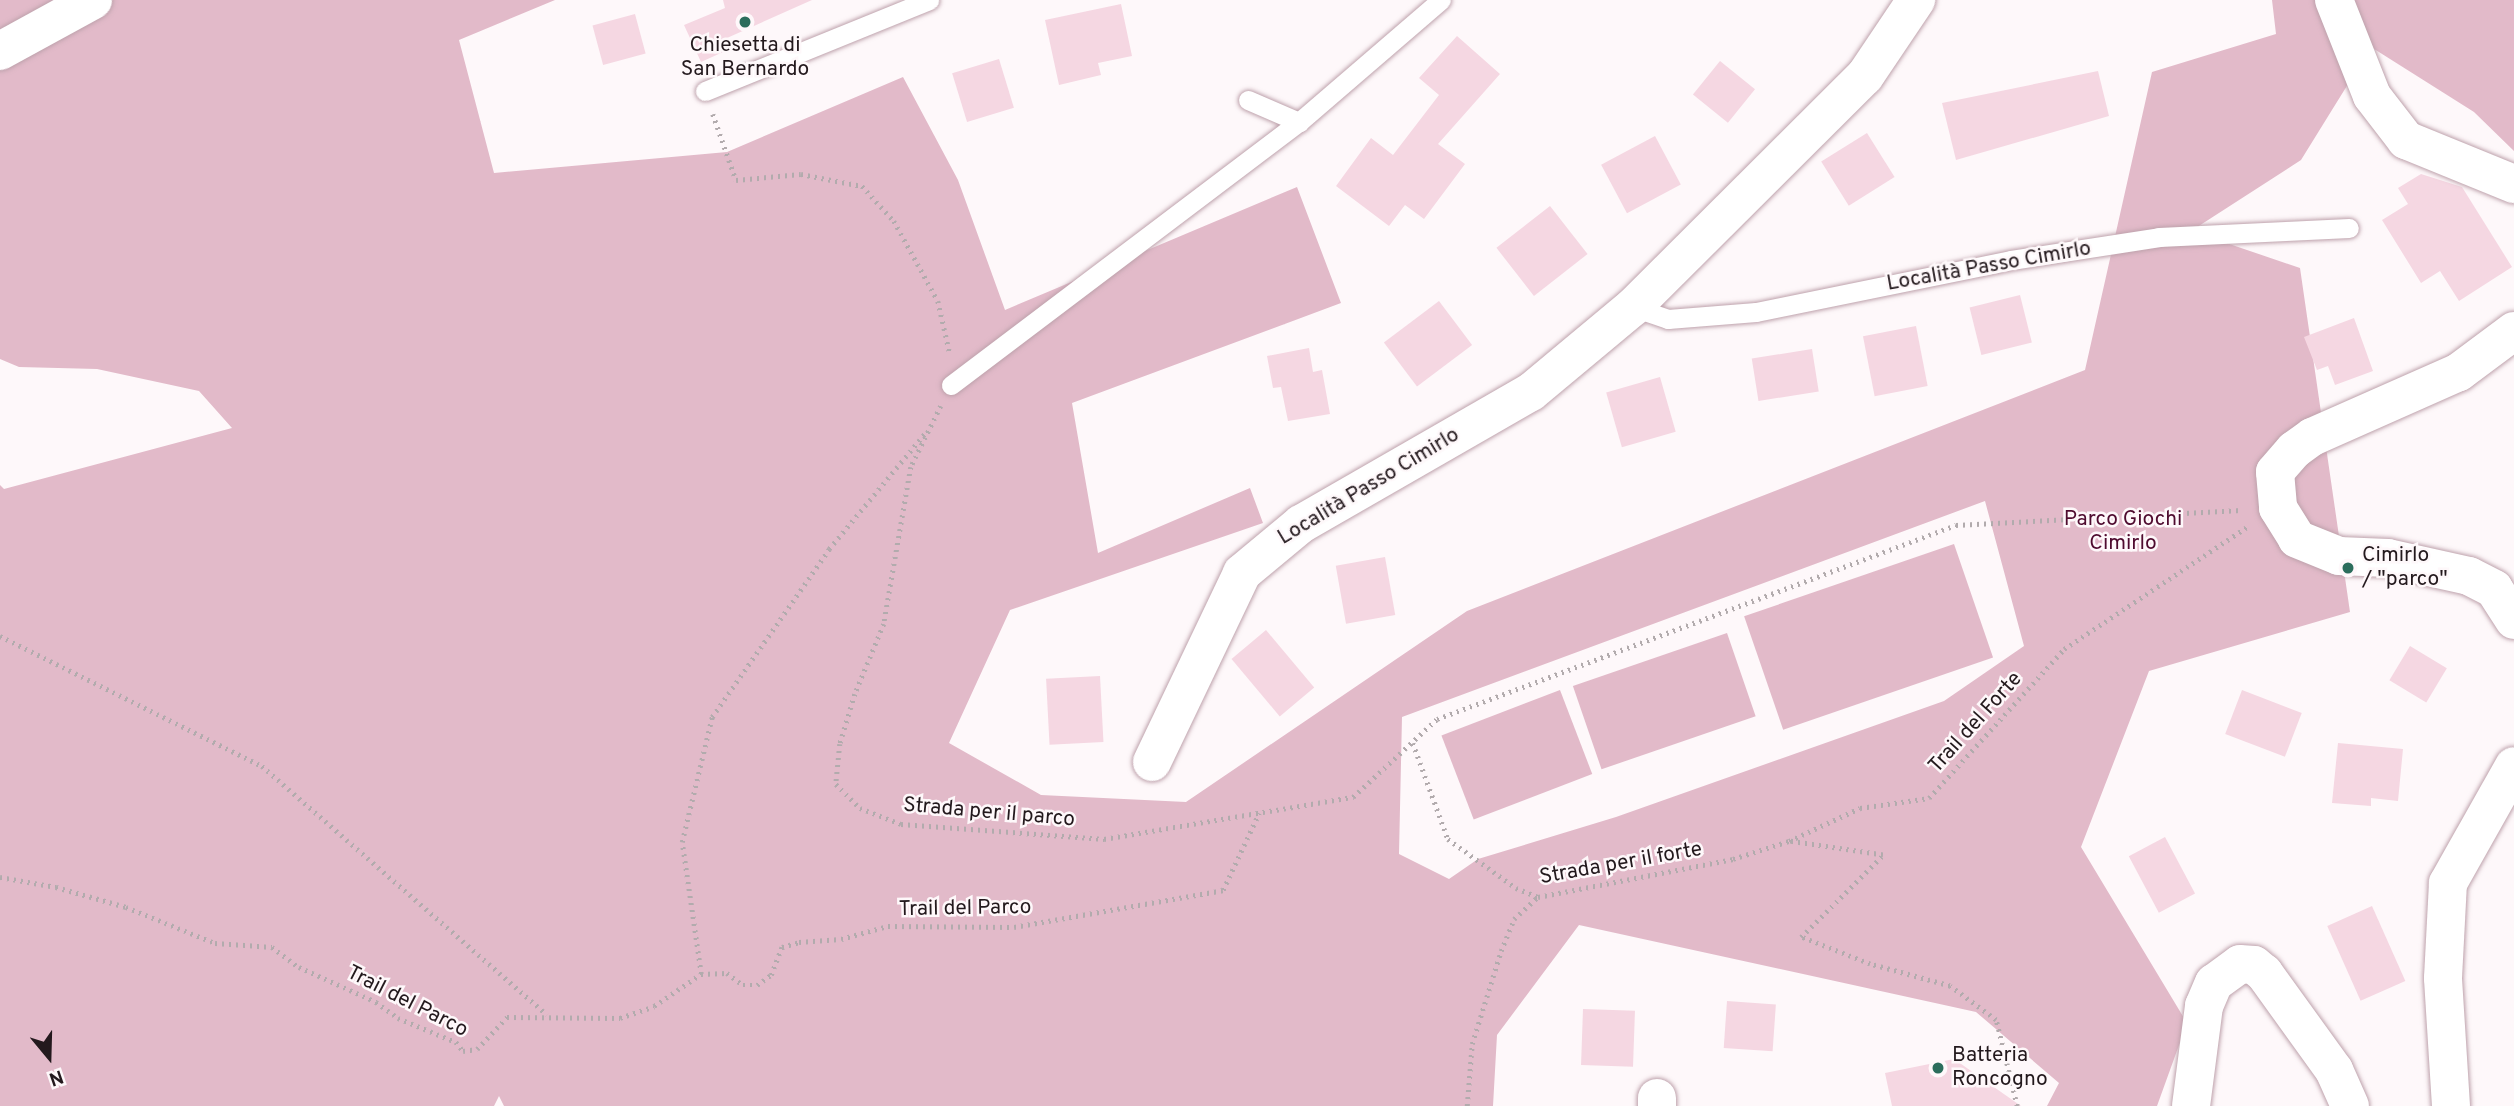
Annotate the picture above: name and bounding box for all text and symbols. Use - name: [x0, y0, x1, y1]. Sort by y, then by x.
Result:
- marker: Chiesetta di San Bernardo: [737, 14, 753, 30]
- place label: Chiesetta di San Bernardo: [681, 33, 809, 83]
- street label: Località Passo Cimirlo: [1885, 237, 2093, 297]
- street label: Località Passo Cimirlo: [1274, 423, 1464, 551]
- park label: Parco Giochi Cimirlo: [2064, 507, 2182, 557]
- place label: Cimirlo / "parco": [2362, 543, 2448, 593]
- marker: Cimirlo / "parco": [2340, 560, 2356, 576]
- street label: Trail del Forte: [1924, 667, 2028, 779]
- street label: Strada per il parco: [902, 793, 1076, 833]
- street label: Strada per il forte: [1538, 837, 1704, 891]
- street label: Trail del Parco: [898, 895, 1032, 923]
- street label: Trail del Parco: [342, 961, 472, 1043]
- north arrow: [14, 1022, 84, 1092]
- place label: Batteria Roncogno: [1952, 1043, 2048, 1093]
- marker: Batteria Roncogno: [1930, 1060, 1946, 1076]
- text: N: [45, 1063, 66, 1090]

